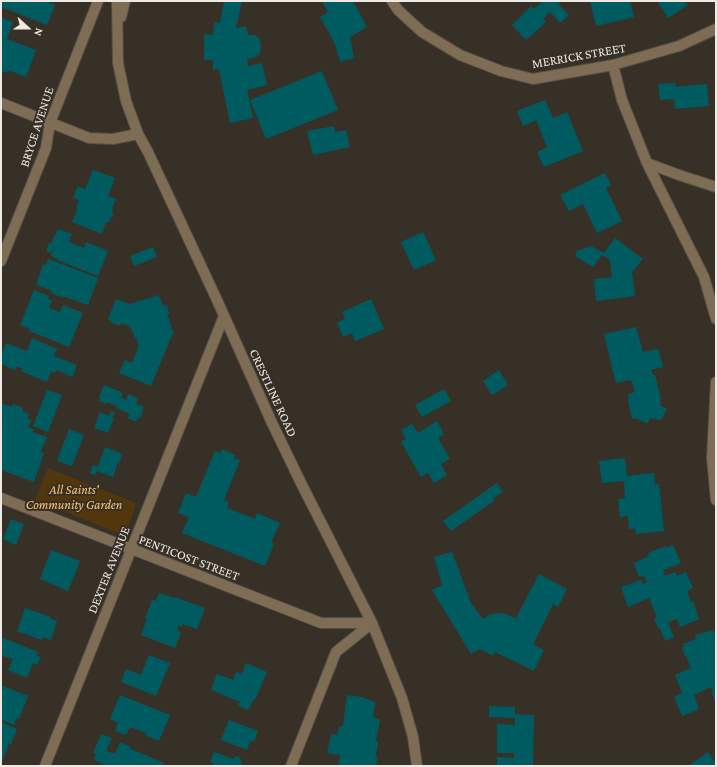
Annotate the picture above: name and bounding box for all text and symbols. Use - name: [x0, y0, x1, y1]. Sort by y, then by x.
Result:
- north arrow: [8, 8, 48, 48]
- text: N: [32, 27, 46, 38]
- street label: MERRICK STREET: [531, 40, 627, 72]
- street label: BRYCE AVENUE: [17, 85, 57, 169]
- street label: CRESTLINE ROAD: [246, 347, 300, 439]
- park label: All Saints' Community Garden: [26, 482, 122, 513]
- street label: DEXTER AVENUE: [84, 524, 134, 616]
- street label: PENTICOST STREET: [137, 532, 241, 584]

